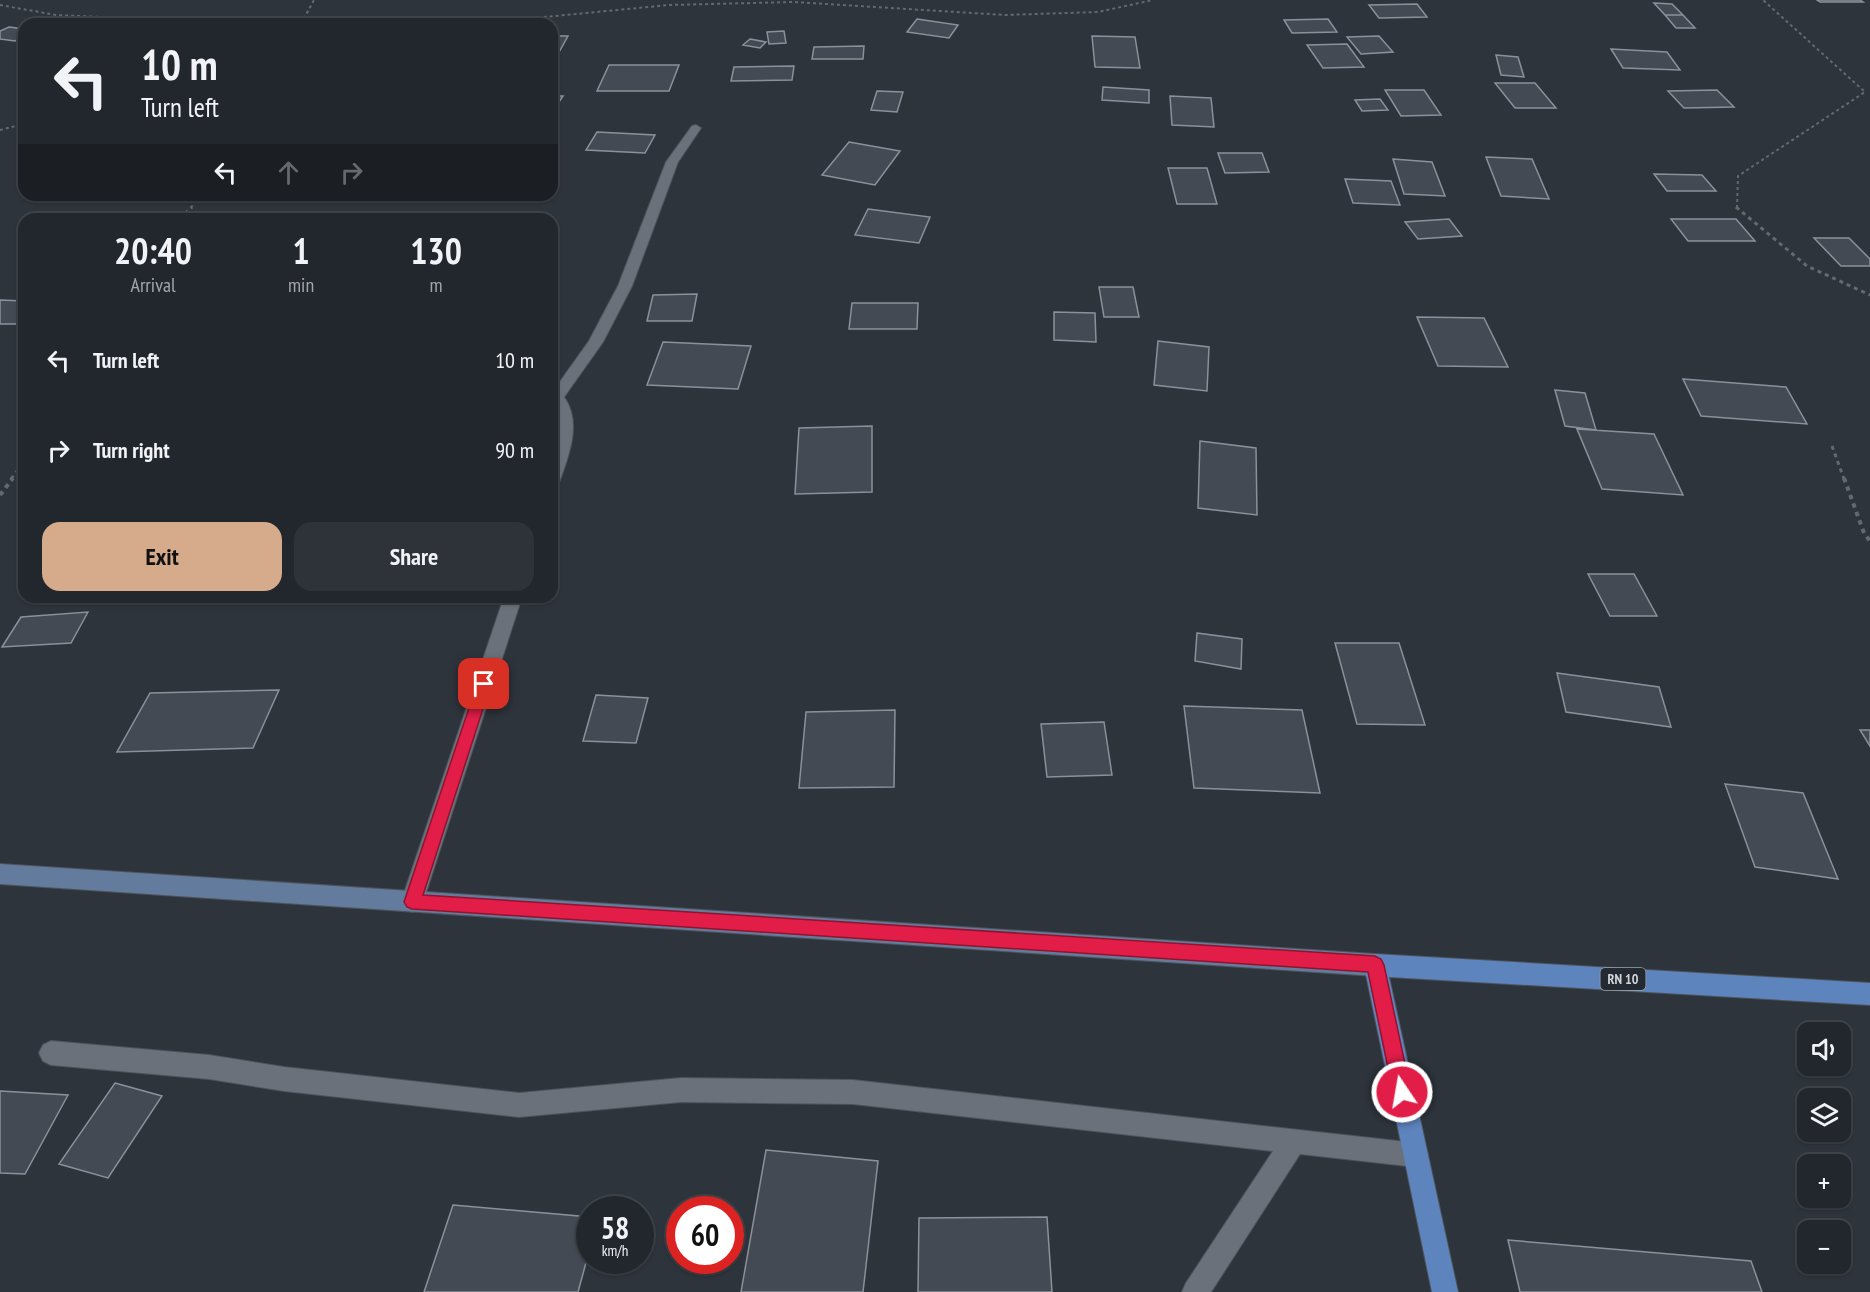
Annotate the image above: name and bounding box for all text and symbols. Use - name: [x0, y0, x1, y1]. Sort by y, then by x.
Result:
- text: 10 m: [141, 37, 218, 92]
- icon: left: [42, 42, 120, 120]
- text: Turn left: [141, 90, 219, 124]
- icon: left: [209, 156, 242, 189]
- icon: ahead: [272, 156, 305, 189]
- icon: right: [335, 156, 368, 189]
- text: 20:40: [114, 227, 192, 274]
- text: 1: [292, 227, 310, 274]
- text: 130: [410, 227, 462, 274]
- text: Arrival: [130, 272, 176, 298]
- text: min: [288, 272, 314, 298]
- text: m: [430, 272, 443, 298]
- icon: left: [42, 344, 75, 377]
- text: Turn left: [93, 346, 159, 374]
- text: 10 m: [495, 346, 534, 374]
- icon: right: [42, 434, 75, 467]
- text: Turn right: [93, 436, 170, 464]
- text: 90 m: [495, 436, 534, 464]
- button: Exit: [42, 522, 282, 591]
- button: Share: [294, 522, 534, 591]
- pin: [458, 658, 509, 709]
- icon: arrive: [467, 667, 500, 700]
- road number: RN 10: [1600, 968, 1646, 990]
- map controls: [1797, 1022, 1851, 1274]
- button: sound: [1797, 1022, 1851, 1076]
- position arrow: [1370, 1060, 1434, 1124]
- button: layers: [1797, 1088, 1851, 1142]
- button: +: [1797, 1154, 1851, 1208]
- speed limit sign: 60: [666, 1196, 744, 1274]
- text: 58: [601, 1208, 629, 1247]
- button: −: [1797, 1220, 1851, 1274]
- text: km/h: [602, 1241, 628, 1260]

